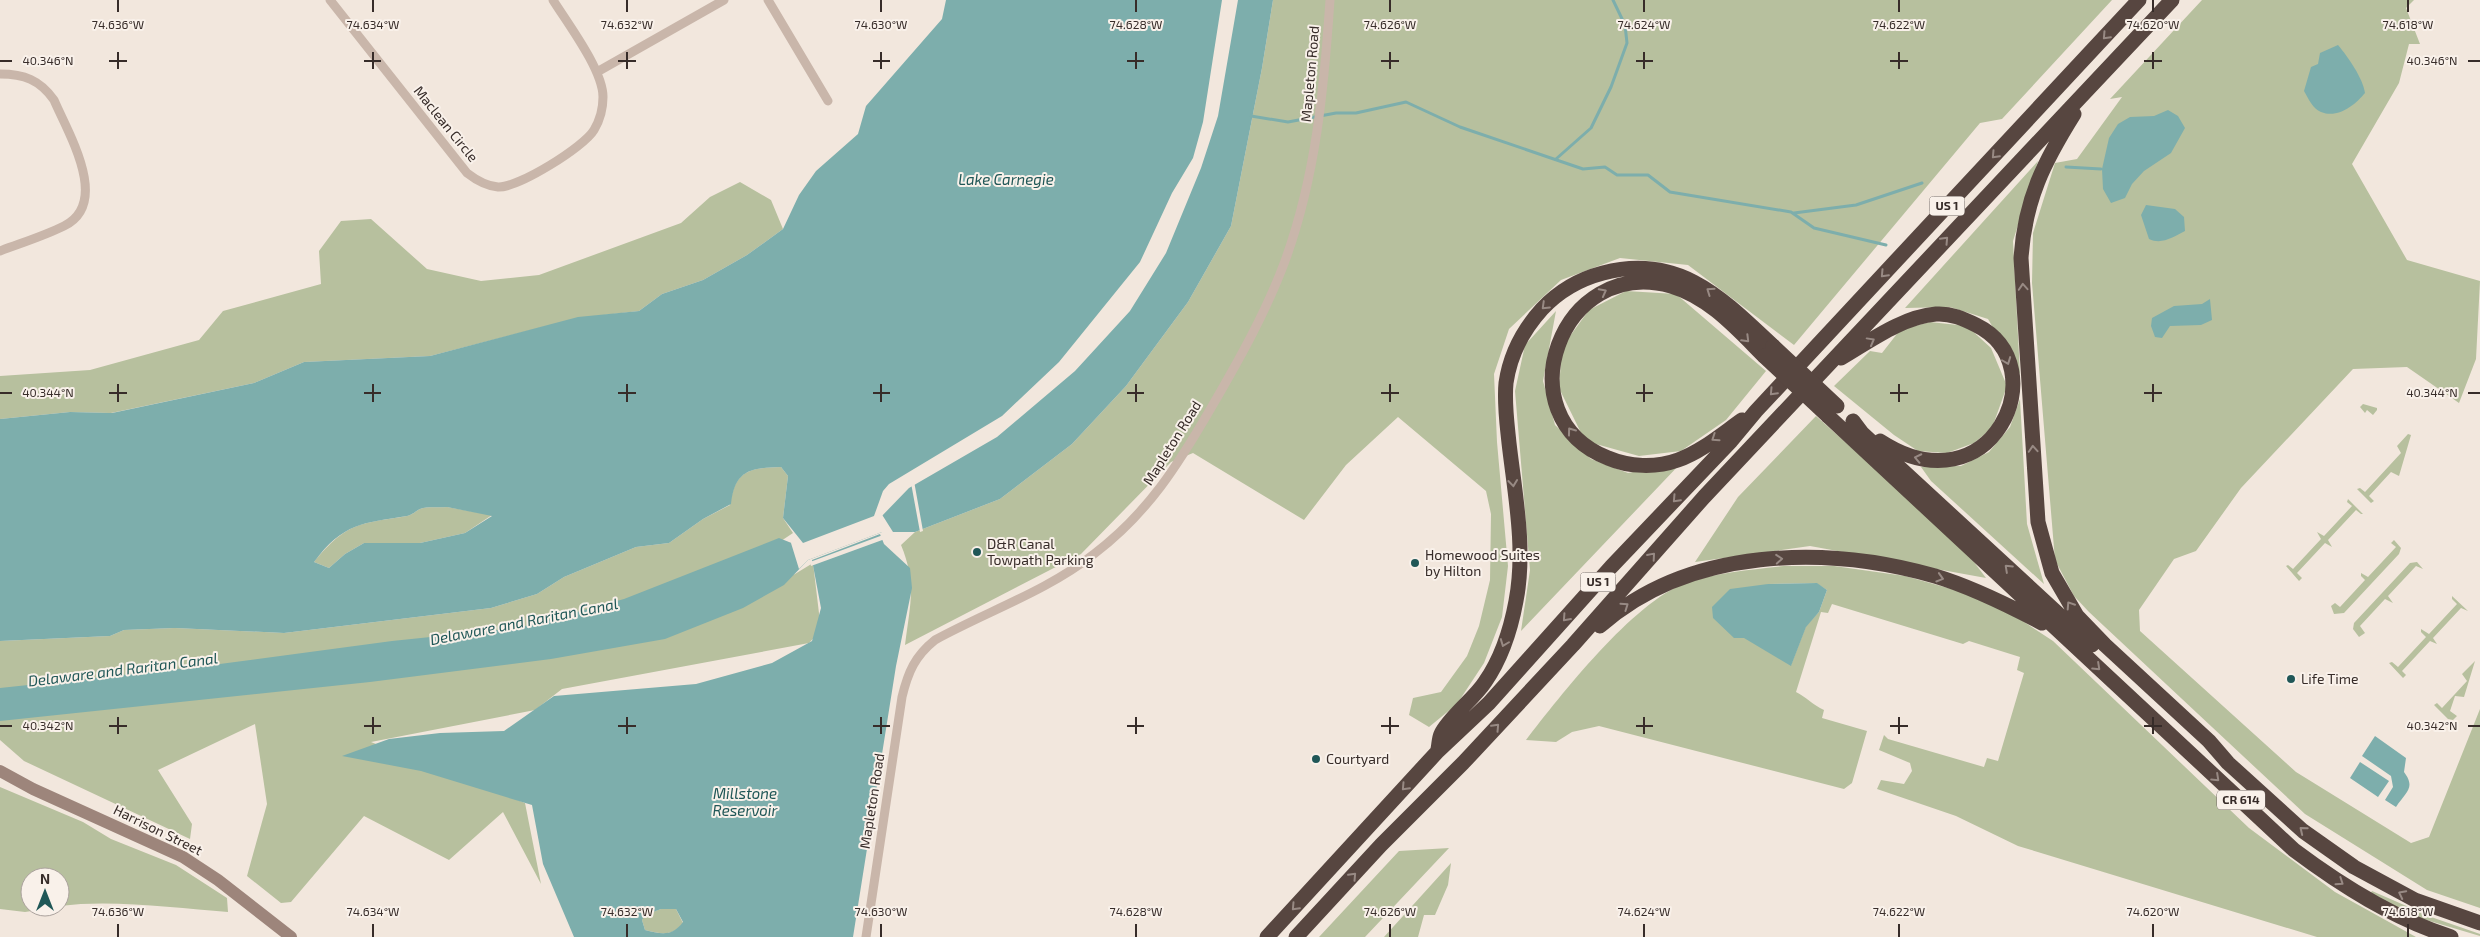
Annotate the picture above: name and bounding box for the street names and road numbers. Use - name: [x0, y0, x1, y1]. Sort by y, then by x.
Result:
- street label: Mapleton Road: [1297, 25, 1322, 123]
- street label: Maclean Circle: [411, 82, 482, 165]
- road number: US 1: [1930, 197, 1964, 216]
- street label: Mapleton Road: [1139, 397, 1204, 488]
- road number: US 1: [1580, 572, 1616, 592]
- street label: Mapleton Road: [856, 752, 887, 850]
- road number: CR 614: [2217, 790, 2265, 810]
- street label: Harrison Street: [111, 801, 206, 858]

